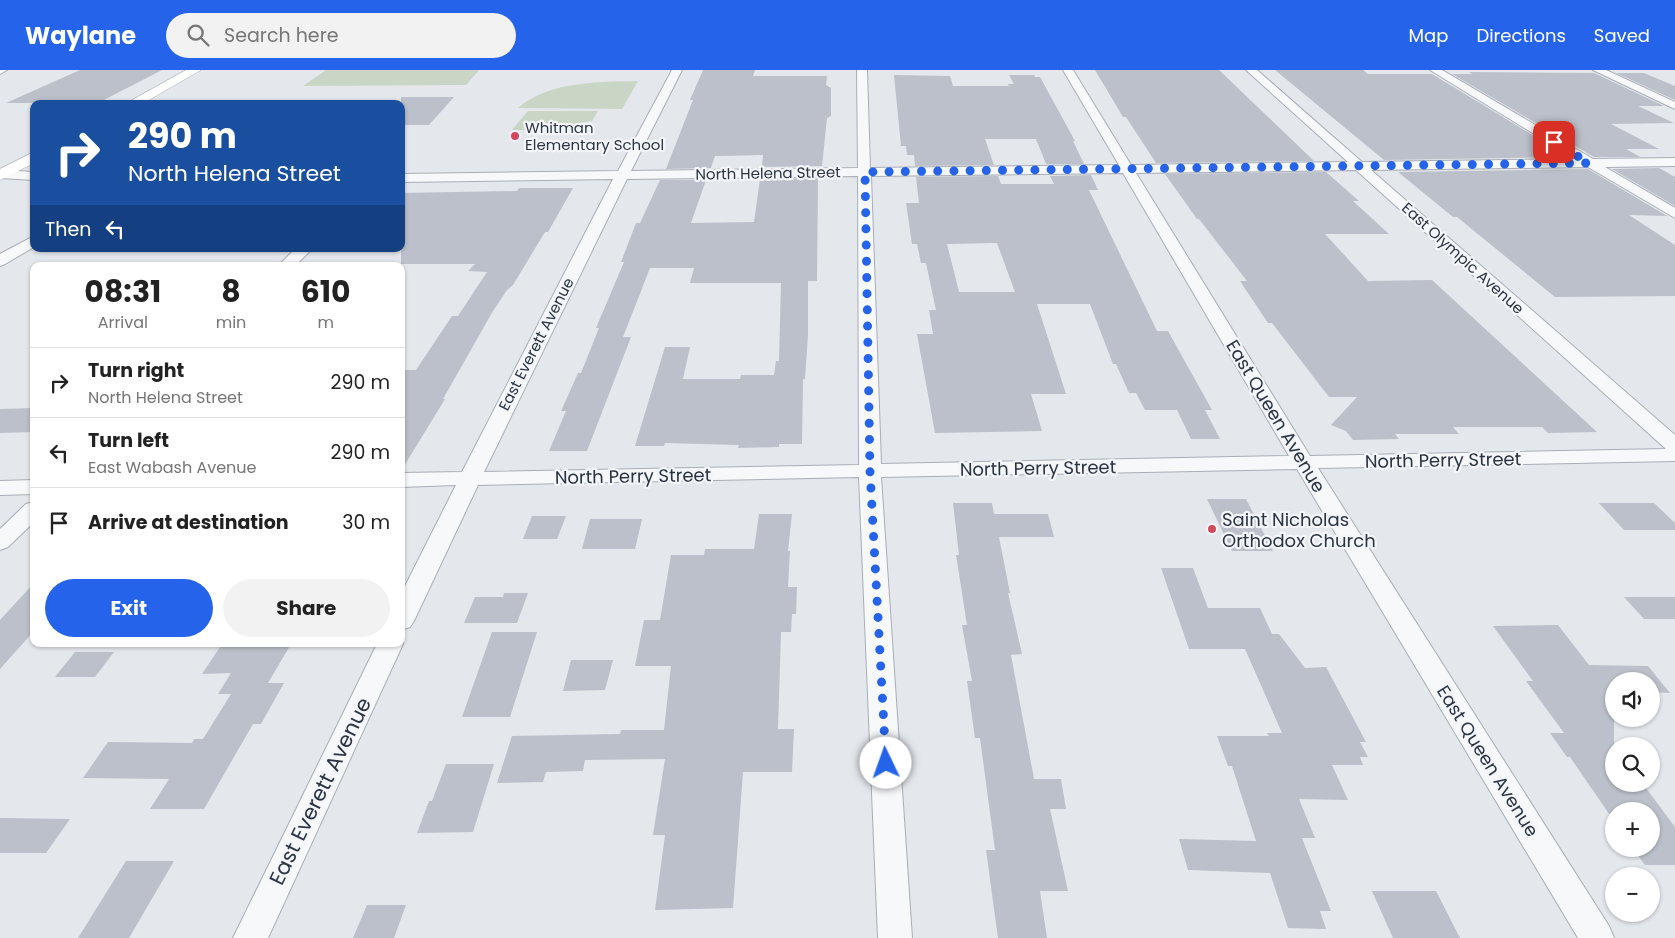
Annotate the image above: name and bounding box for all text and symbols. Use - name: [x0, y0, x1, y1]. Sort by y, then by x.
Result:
- search box: [166, 13, 516, 58]
- text: Waylane: [25, 19, 136, 52]
- icon: search: [184, 21, 212, 49]
- text: Search here: [224, 22, 339, 49]
- text: Map: [1409, 23, 1448, 48]
- text: Directions: [1476, 23, 1566, 48]
- text: Saved: [1594, 23, 1650, 48]
- text: 290 m: [128, 111, 237, 160]
- place label: Whitman Elementary School: [525, 117, 664, 155]
- icon: right: [45, 120, 110, 185]
- pin: [1533, 121, 1575, 163]
- icon: arrive: [1540, 128, 1568, 156]
- marker: Whitman Elementary School: [509, 130, 521, 142]
- text: North Helena Street: [128, 158, 341, 189]
- street label: North Helena Street: [695, 161, 841, 185]
- street label: East Olympic Avenue: [1397, 197, 1529, 319]
- icon: left: [101, 215, 129, 243]
- text: Then: [45, 216, 91, 243]
- text: 08:31: [84, 270, 161, 313]
- text: 8: [221, 270, 241, 313]
- text: 610: [301, 270, 351, 313]
- street label: East Everett Avenue: [493, 274, 579, 414]
- text: Arrival: [98, 311, 148, 334]
- text: min: [216, 311, 246, 334]
- text: m: [317, 311, 334, 334]
- street label: East Queen Avenue: [1220, 335, 1332, 497]
- text: Turn right: [88, 357, 184, 384]
- icon: right: [45, 369, 73, 397]
- text: 290 m: [331, 369, 390, 396]
- text: North Helena Street: [88, 386, 243, 409]
- text: Turn left: [88, 427, 169, 454]
- icon: left: [45, 439, 73, 467]
- text: 290 m: [331, 439, 390, 466]
- street label: North Perry Street: [1365, 446, 1521, 474]
- street label: North Perry Street: [960, 454, 1116, 482]
- text: East Wabash Avenue: [88, 456, 256, 479]
- street label: North Perry Street: [555, 462, 711, 490]
- place label: Saint Nicholas Orthodox Church: [1222, 507, 1376, 553]
- icon: arrive: [45, 509, 73, 537]
- text: Arrive at destination: [88, 509, 289, 536]
- text: 30 m: [342, 509, 390, 536]
- marker: Saint Nicholas Orthodox Church: [1206, 523, 1218, 535]
- button: Exit: [45, 579, 213, 637]
- button: Share: [223, 579, 390, 637]
- map controls: [1605, 672, 1660, 922]
- button: sound: [1605, 672, 1660, 727]
- street label: East Queen Avenue: [1431, 681, 1545, 841]
- street label: East Everett Avenue: [262, 692, 378, 890]
- position arrow: [859, 736, 911, 788]
- button: search: [1605, 737, 1660, 792]
- button: +: [1605, 802, 1660, 857]
- button: −: [1605, 867, 1660, 922]

